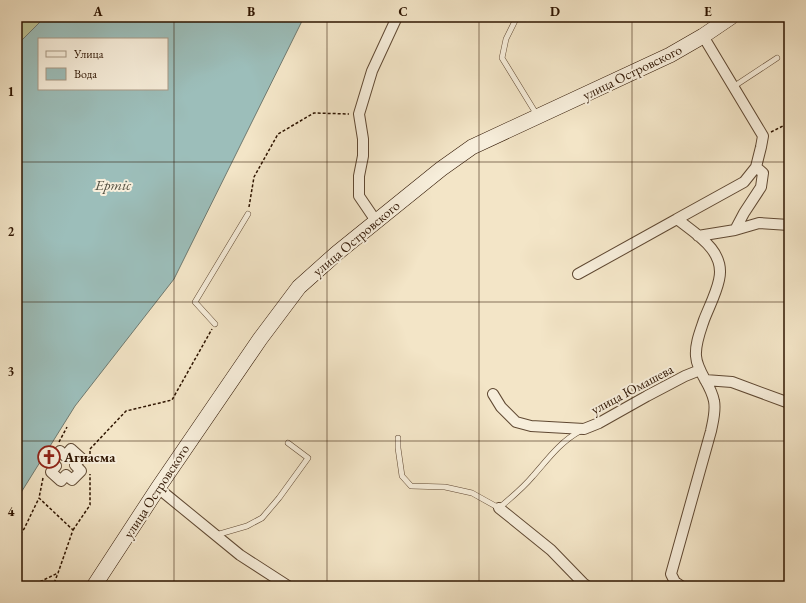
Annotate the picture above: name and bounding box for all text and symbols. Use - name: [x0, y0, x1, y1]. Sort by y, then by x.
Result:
- text: A: [92, 3, 103, 20]
- text: B: [247, 3, 255, 20]
- text: C: [398, 3, 408, 20]
- text: D: [550, 3, 560, 20]
- text: E: [704, 3, 712, 20]
- legend: [38, 38, 168, 90]
- street label: улица Островского: [579, 40, 685, 104]
- text: Улица: [73, 46, 104, 62]
- text: Вода: [74, 66, 97, 82]
- text: 1: [8, 83, 15, 100]
- water label: Ертіс: [94, 175, 131, 194]
- street label: улица Островского: [309, 196, 403, 280]
- text: 2: [8, 223, 15, 240]
- street label: улица Юмашева: [588, 360, 677, 418]
- text: 3: [8, 363, 15, 380]
- street label: улица Островского: [119, 441, 193, 541]
- church icon: Агиасма: [36, 444, 62, 470]
- place label: Агиасма: [63, 448, 116, 466]
- text: 4: [8, 503, 15, 520]

